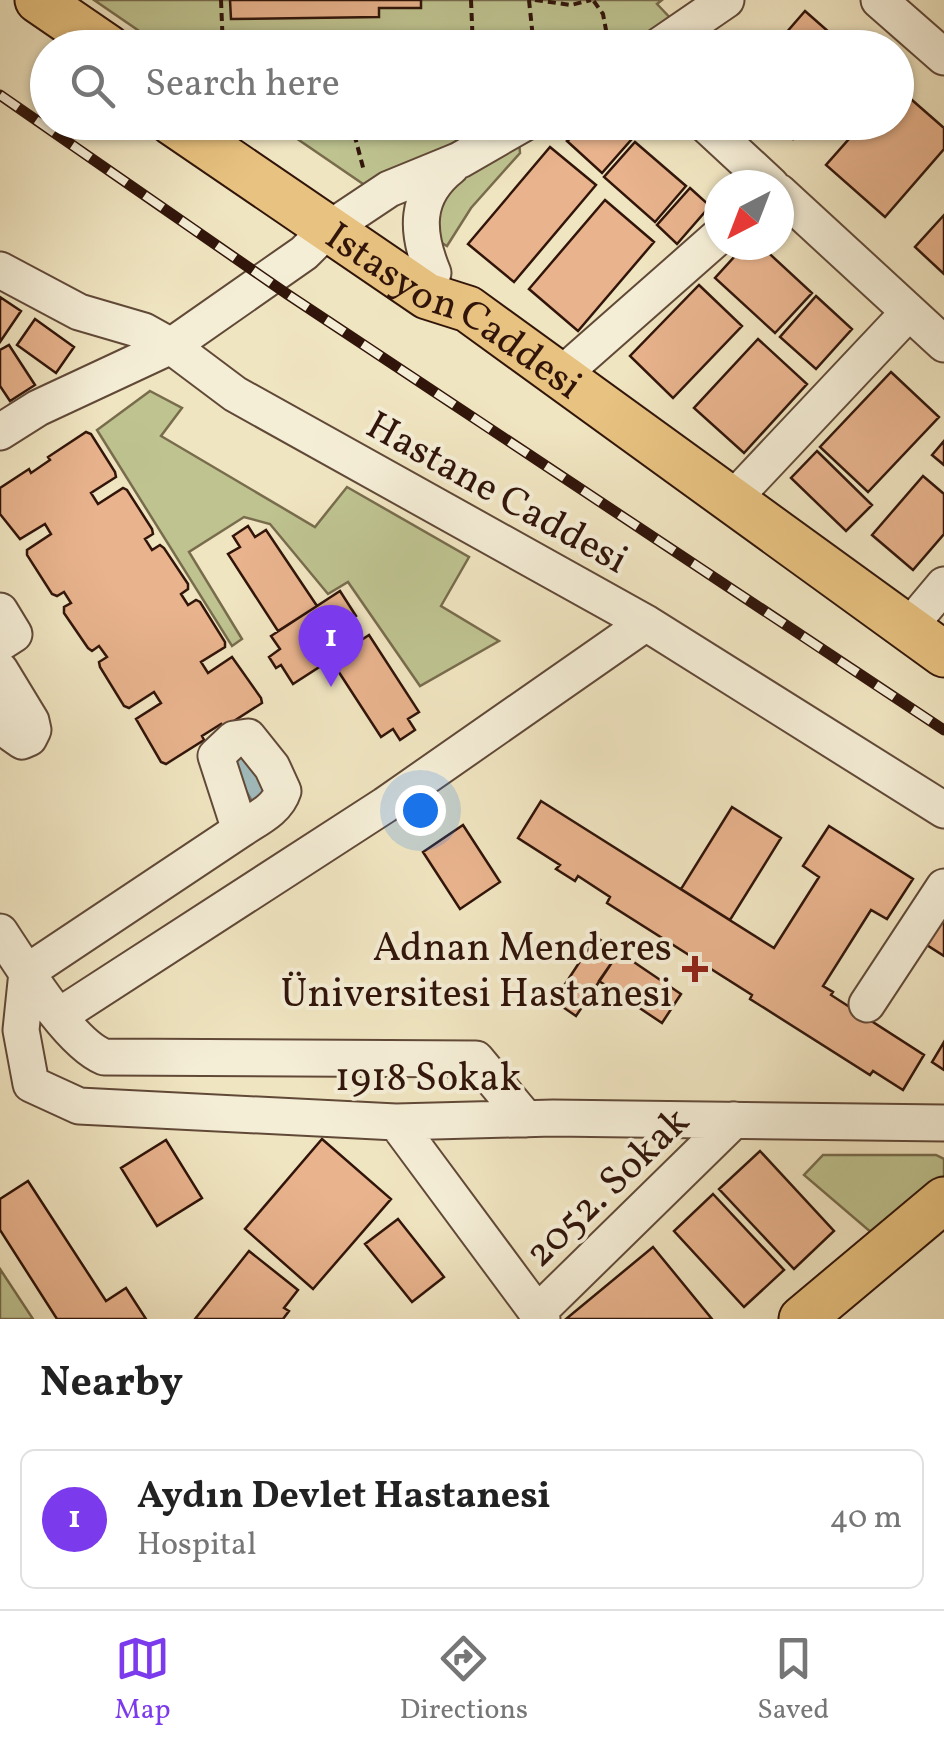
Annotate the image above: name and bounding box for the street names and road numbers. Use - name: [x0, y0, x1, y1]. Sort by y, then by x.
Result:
- street label: Istasyon Caddesi: [313, 211, 592, 415]
- street label: Hastane Caddesi: [355, 399, 637, 590]
- street label: 1918 Sokak: [335, 1052, 521, 1108]
- street label: 2052. Sokak: [514, 1096, 704, 1282]

